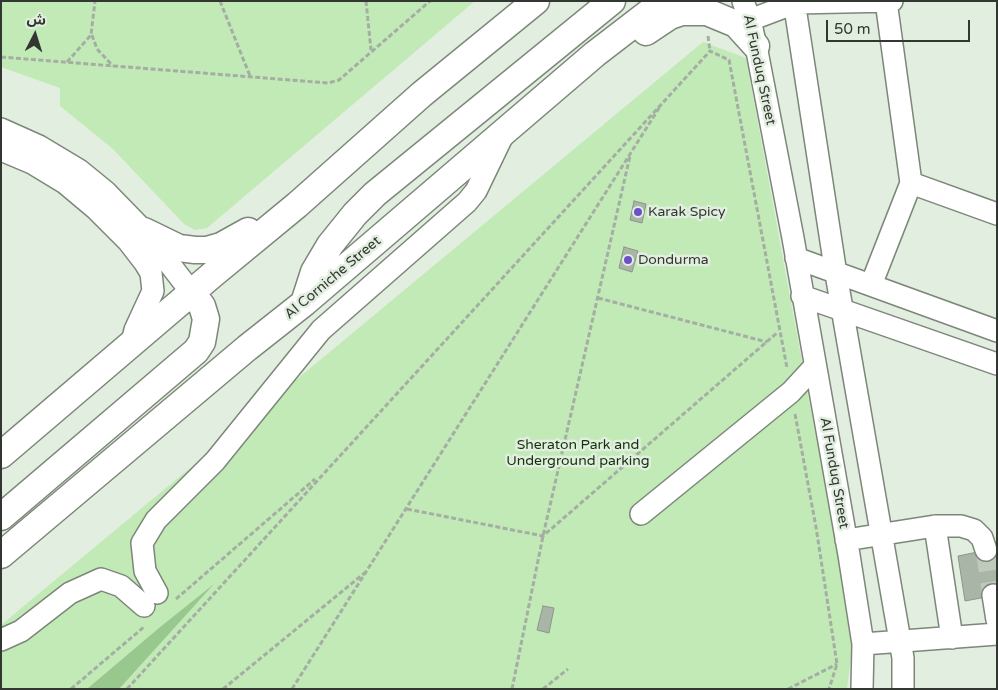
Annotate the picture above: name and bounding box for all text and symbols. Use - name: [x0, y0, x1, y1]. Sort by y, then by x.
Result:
- north arrow: [10, 10, 60, 60]
- text: ش: [26, 10, 47, 29]
- scale bar: [828, 10, 972, 42]
- street label: Al Funduq Street: [739, 13, 779, 127]
- text: 50 m: [834, 20, 871, 38]
- place label: Karak Spicy: [648, 204, 726, 220]
- marker: Karak Spicy: [632, 206, 644, 218]
- street label: Al Corniche Street: [281, 233, 385, 323]
- place label: Dondurma: [638, 252, 709, 268]
- marker: Dondurma: [622, 254, 634, 266]
- street label: Al Funduq Street: [816, 416, 852, 530]
- park label: Sheraton Park and Underground parking: [506, 437, 650, 470]

